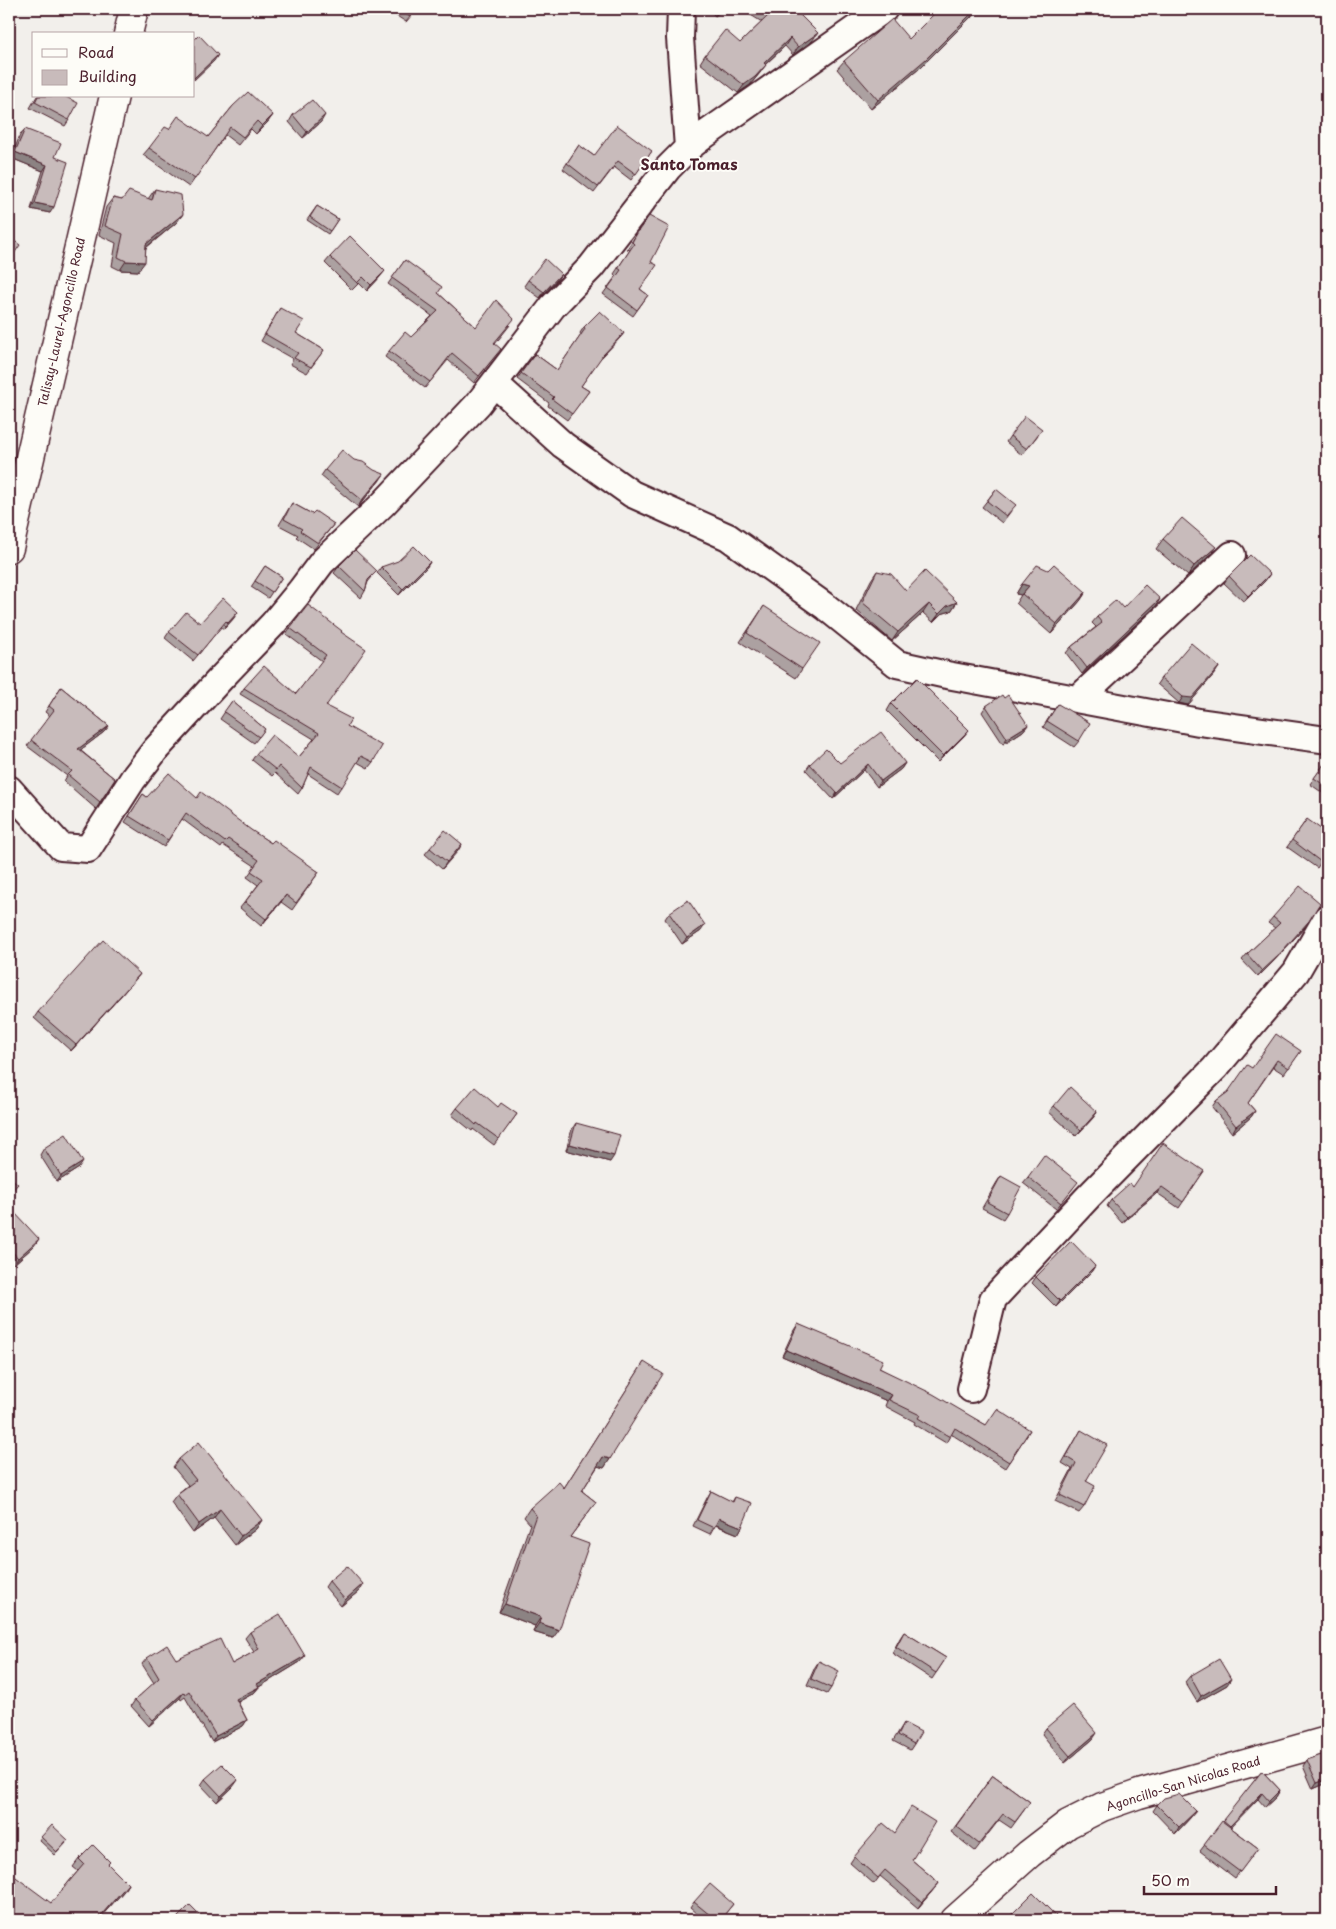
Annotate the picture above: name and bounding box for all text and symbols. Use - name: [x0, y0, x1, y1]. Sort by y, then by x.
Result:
- legend: [32, 32, 195, 98]
- text: Road: [78, 40, 114, 63]
- text: Building: [78, 64, 137, 87]
- district label: Santo Tomas: [640, 152, 738, 175]
- street label: Talisay-Laurel-Agoncillo Road: [33, 236, 89, 408]
- street label: Agoncillo-San Nicolas Road: [1104, 1751, 1262, 1815]
- scale bar: [1144, 1864, 1276, 1896]
- text: 50 m: [1151, 1868, 1190, 1891]

